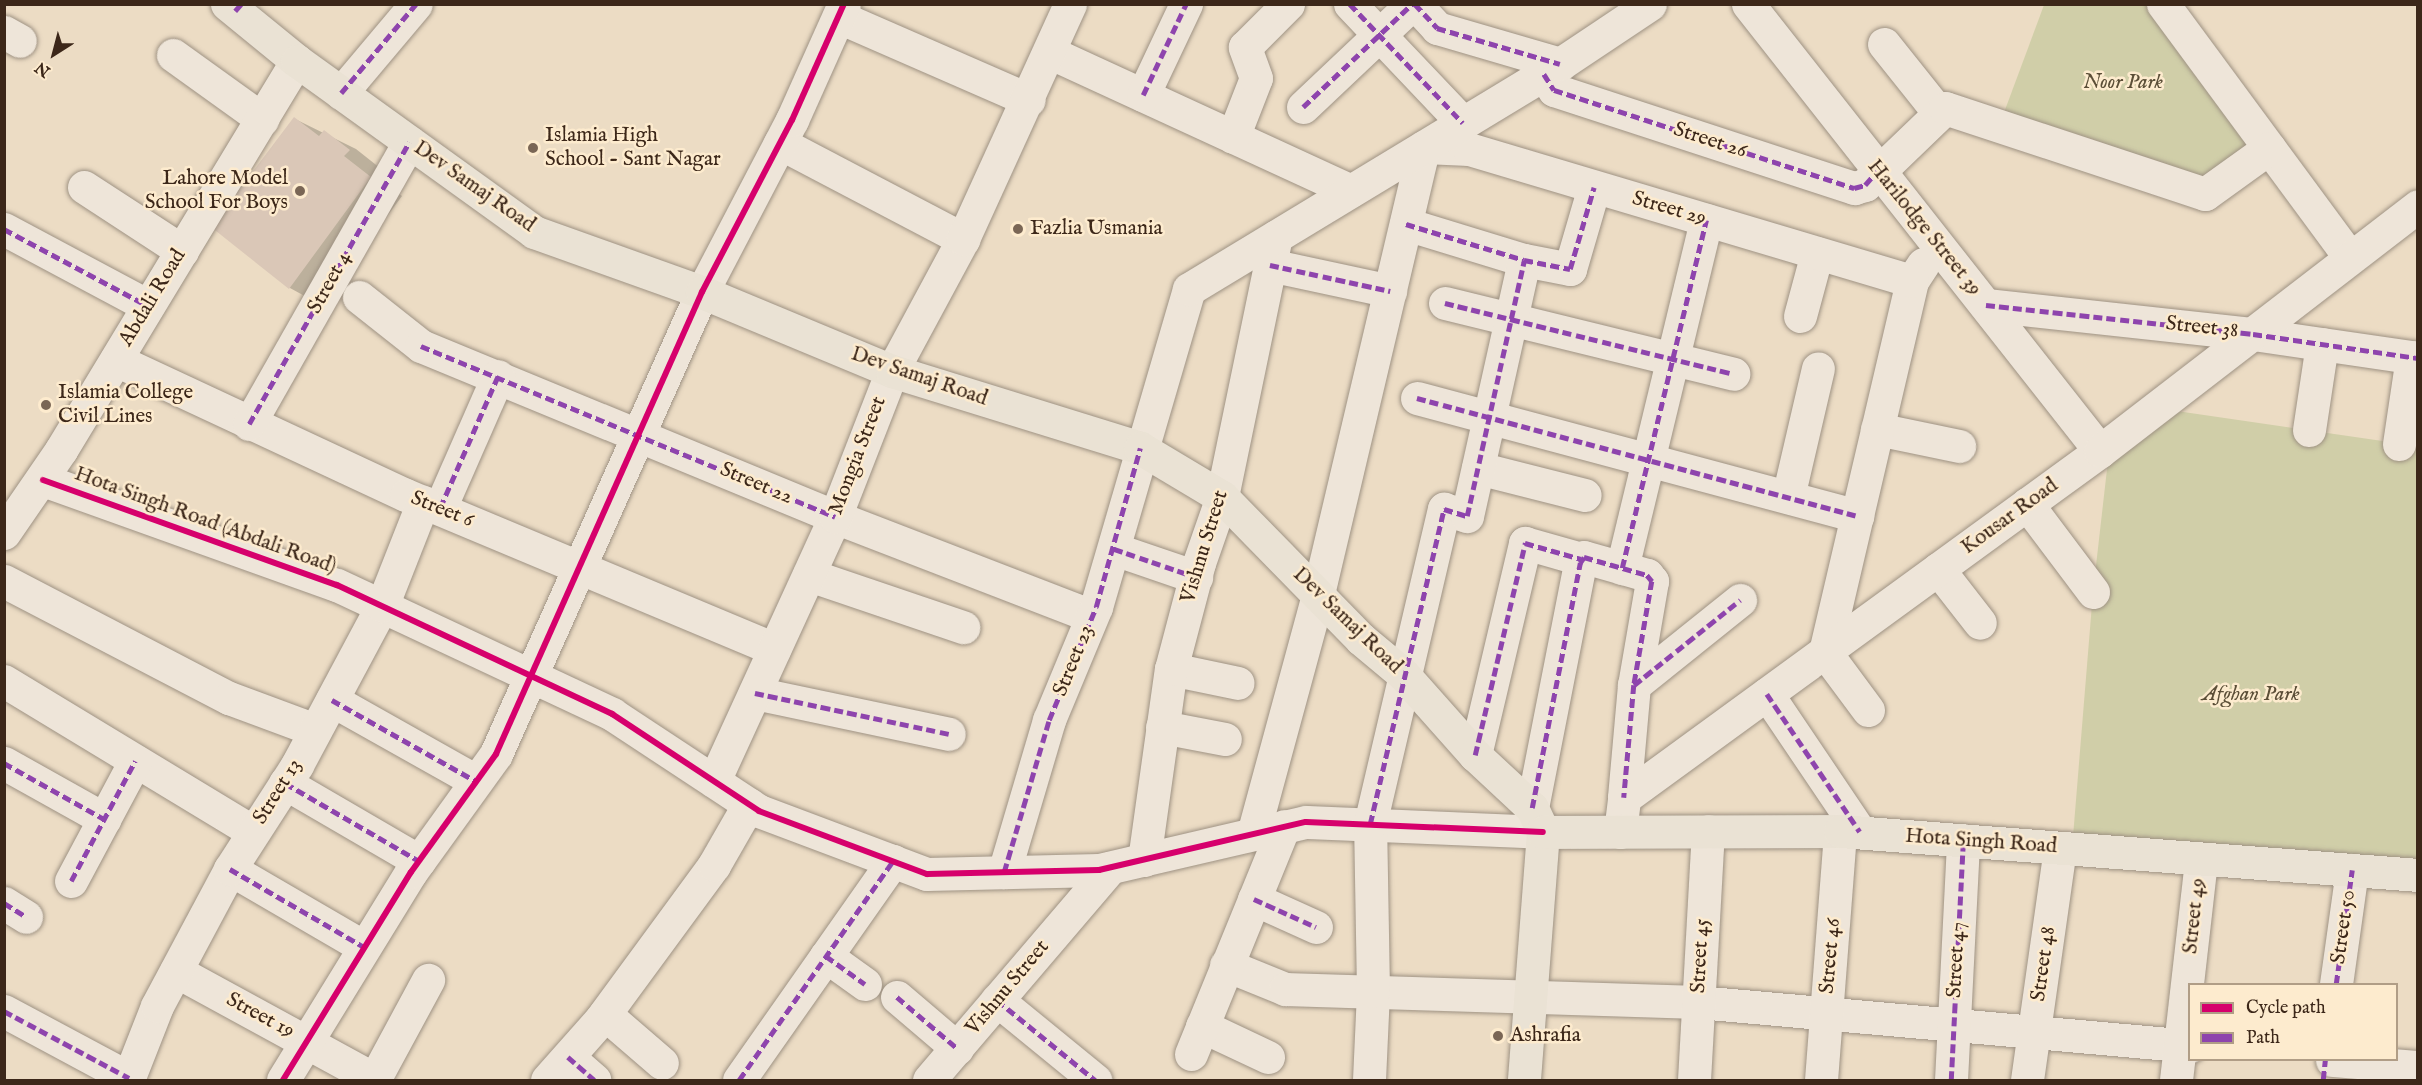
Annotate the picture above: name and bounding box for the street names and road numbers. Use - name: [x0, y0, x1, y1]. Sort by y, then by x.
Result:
- street label: Street 26: [1670, 117, 1750, 165]
- street label: Dev Samaj Road: [408, 136, 540, 238]
- street label: Harilodge Street 39: [1861, 155, 1987, 301]
- street label: Street 29: [1629, 186, 1709, 232]
- street label: Abdali Road: [114, 245, 192, 351]
- street label: Street 4: [303, 248, 357, 318]
- street label: Street 38: [2164, 312, 2240, 344]
- street label: Dev Samaj Road: [847, 342, 991, 412]
- street label: Mongia Street: [824, 393, 892, 519]
- street label: Street 22: [716, 457, 796, 511]
- street label: Hota Singh Road (Abdali Road): [71, 462, 339, 580]
- street label: Kousar Road: [1957, 473, 2063, 561]
- street label: Street 6: [407, 486, 477, 534]
- street label: Vishnu Street: [1176, 488, 1234, 606]
- street label: Dev Samaj Road: [1287, 562, 1407, 680]
- street label: Street 23: [1048, 622, 1100, 700]
- street label: Street 13: [248, 755, 308, 829]
- street label: Hota Singh Road: [1904, 824, 2058, 860]
- street label: Street 49: [2178, 877, 2212, 955]
- street label: Street 50: [2326, 888, 2362, 966]
- street label: Street 46: [1815, 917, 1847, 995]
- street label: Street 45: [1686, 918, 1716, 994]
- street label: Street 47: [1942, 921, 1972, 999]
- street label: Street 48: [2026, 925, 2062, 1003]
- street label: Vishnu Street: [961, 935, 1055, 1041]
- street label: Street 19: [222, 988, 298, 1044]

